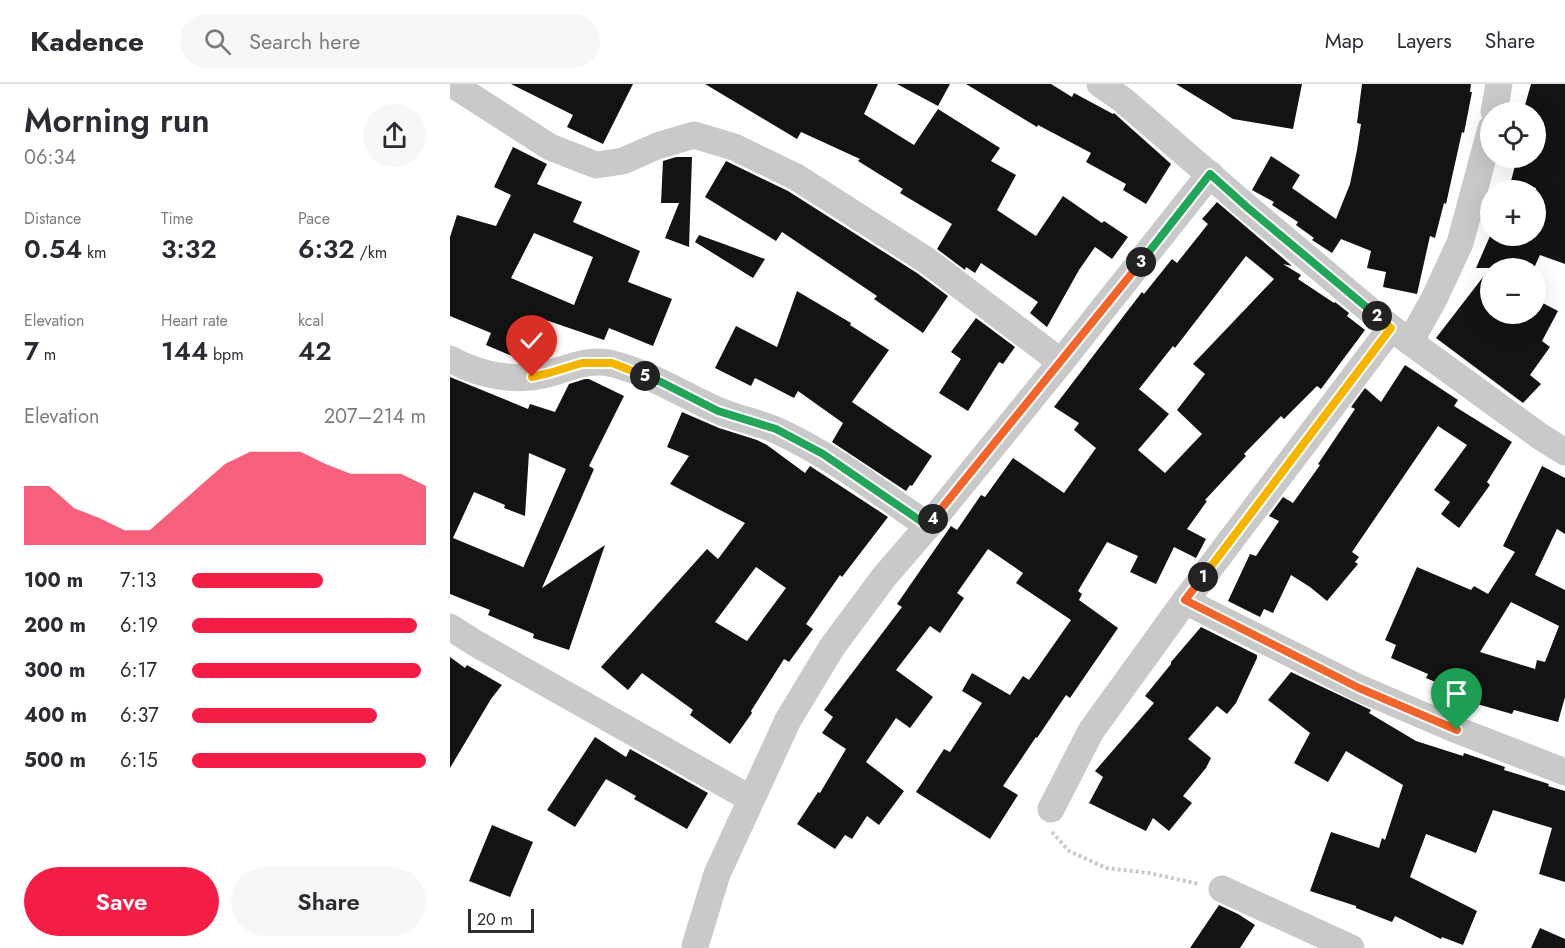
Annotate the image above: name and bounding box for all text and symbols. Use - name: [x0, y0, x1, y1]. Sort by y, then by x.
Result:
- search box: [180, 14, 600, 68]
- text: Kadence: [30, 21, 144, 62]
- icon: search: [201, 25, 234, 58]
- text: Search here: [249, 25, 360, 57]
- text: Map: [1325, 26, 1364, 56]
- text: Layers: [1397, 26, 1452, 56]
- text: Share: [1485, 26, 1535, 56]
- text: Morning run: [24, 97, 210, 144]
- map controls: [1480, 102, 1546, 324]
- button: locate: [1480, 102, 1546, 168]
- button: share: [363, 104, 426, 167]
- text: 06:34: [24, 143, 76, 172]
- button: +: [1480, 180, 1546, 246]
- text: Distance: [24, 207, 81, 230]
- text: Time: [161, 207, 193, 230]
- text: Pace: [298, 207, 330, 230]
- text: 0.54: [24, 230, 82, 268]
- text: 3:32: [161, 230, 217, 268]
- text: 6:32: [298, 230, 355, 268]
- text: km: [82, 241, 107, 264]
- text: /km: [355, 241, 387, 264]
- pin: 3: [1126, 247, 1156, 277]
- text: 3: [1136, 250, 1146, 273]
- button: −: [1480, 258, 1546, 324]
- pin: 2: [1362, 301, 1392, 331]
- text: 2: [1372, 304, 1382, 327]
- text: Elevation: [24, 309, 84, 332]
- text: Heart rate: [161, 309, 228, 332]
- text: kcal: [298, 309, 324, 332]
- pin: [506, 315, 557, 377]
- icon: check: [515, 324, 548, 357]
- text: 7: [24, 332, 39, 370]
- text: 144: [161, 332, 208, 370]
- text: 42: [298, 332, 332, 370]
- text: m: [39, 343, 56, 366]
- text: bpm: [208, 343, 244, 366]
- pin: 5: [630, 361, 660, 391]
- text: 5: [640, 364, 650, 387]
- text: Elevation: [24, 402, 99, 431]
- text: 207–214 m: [324, 402, 426, 431]
- pin: 4: [918, 504, 948, 534]
- text: 4: [927, 507, 939, 530]
- pin: 1: [1188, 562, 1218, 592]
- text: 1: [1199, 565, 1207, 588]
- text: 100 m: [24, 566, 83, 595]
- text: 7:13: [120, 566, 156, 595]
- text: 200 m: [24, 611, 86, 640]
- text: 6:19: [120, 611, 158, 640]
- text: 300 m: [24, 656, 85, 685]
- text: 6:17: [120, 656, 157, 685]
- pin: [1431, 668, 1482, 730]
- icon: arrive: [1440, 677, 1473, 710]
- text: 400 m: [24, 701, 87, 730]
- text: 6:37: [120, 701, 159, 730]
- text: 500 m: [24, 746, 86, 775]
- text: 6:15: [120, 746, 158, 775]
- button: Save: [24, 867, 219, 936]
- button: Share: [231, 867, 426, 936]
- scale bar: [468, 906, 534, 934]
- text: 20 m: [477, 908, 513, 931]

